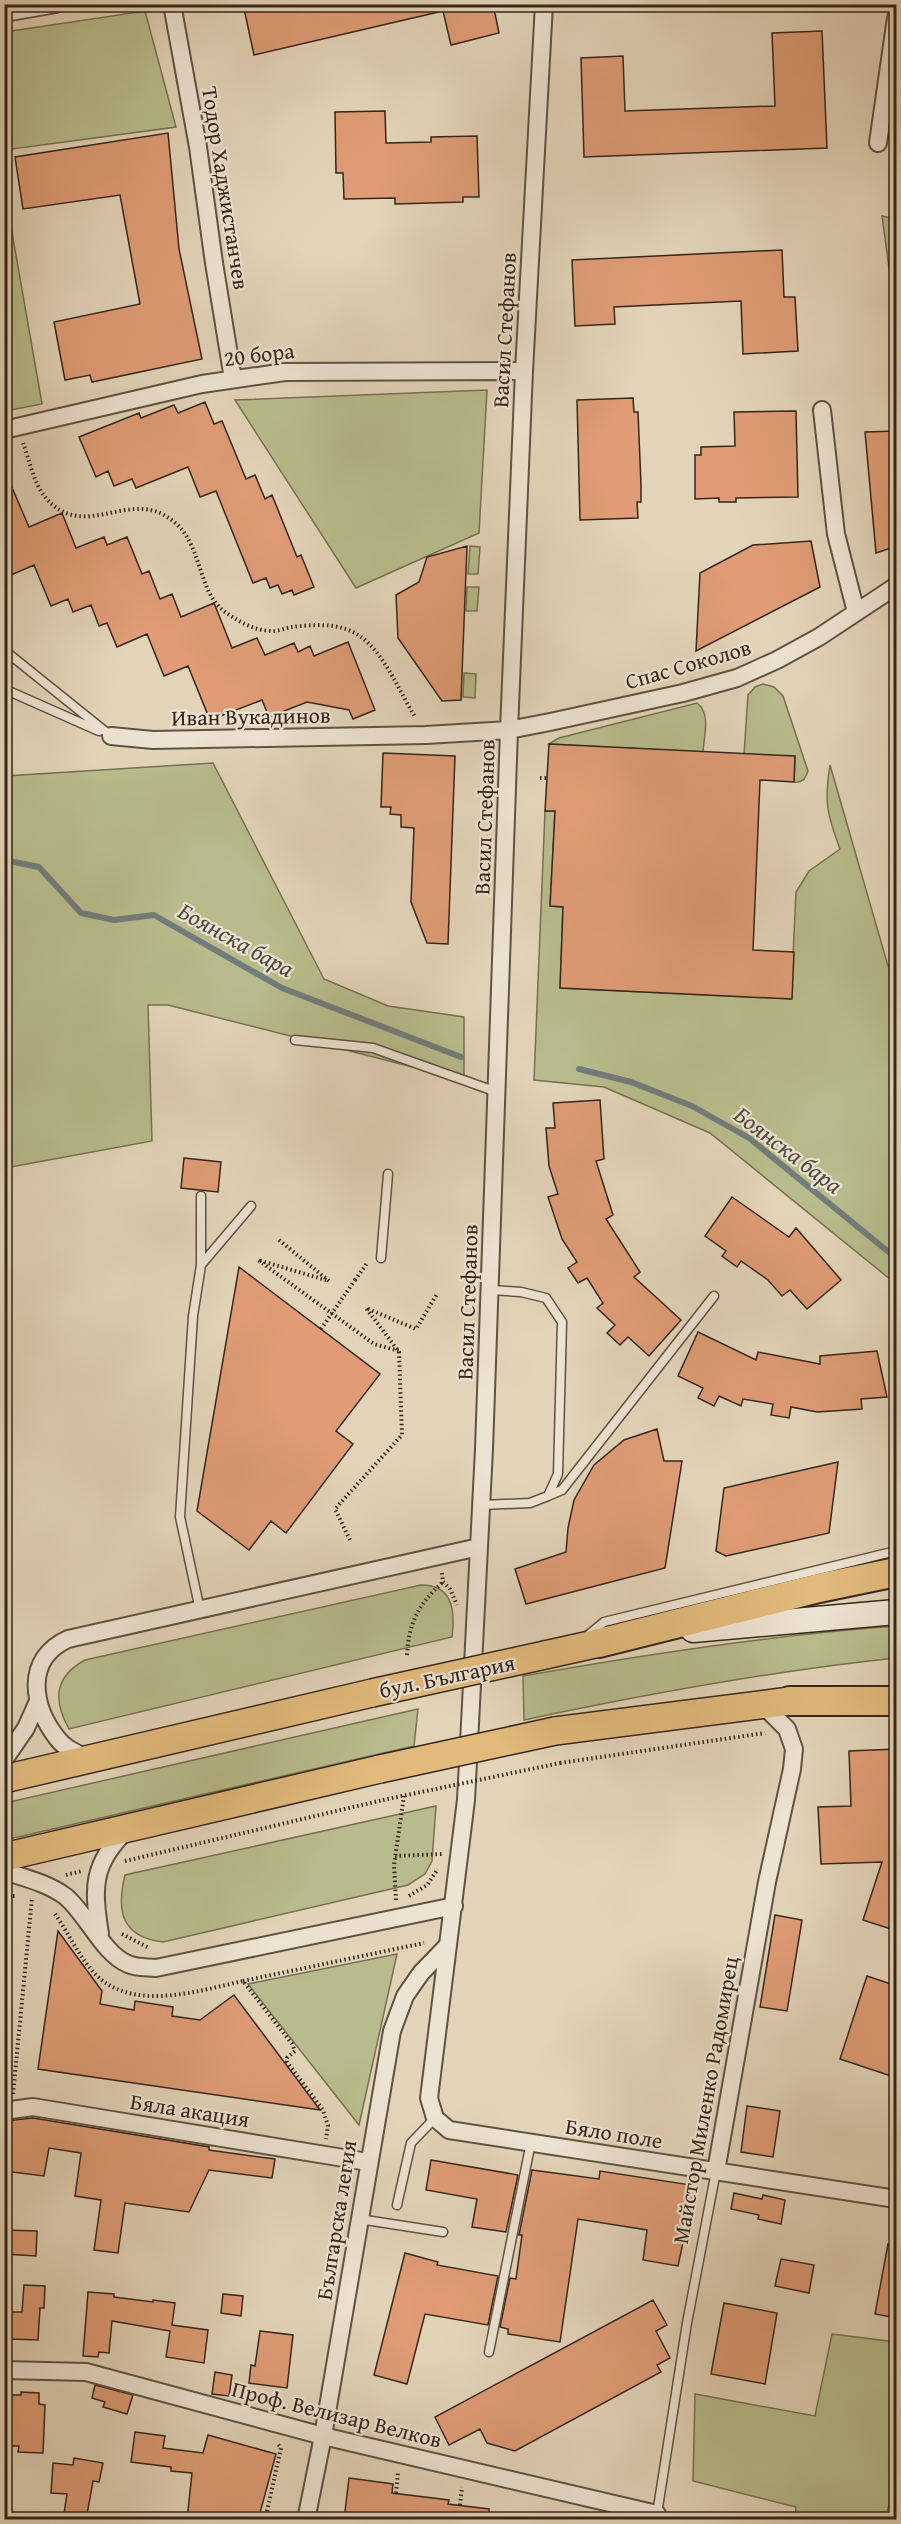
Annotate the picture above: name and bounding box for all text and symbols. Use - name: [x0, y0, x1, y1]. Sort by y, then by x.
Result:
- street label: Тодор Хаджистанчев: [194, 84, 258, 292]
- street label: Васил Стефанов: [484, 251, 524, 409]
- street label: 20 бора: [222, 334, 297, 374]
- street label: Спас Соколов: [621, 631, 755, 697]
- street label: Иван Вукадинов: [171, 699, 331, 733]
- street label: Васил Стефанов: [465, 739, 503, 895]
- water label: Боянска бара: [172, 893, 301, 986]
- water label: Боянска бара: [727, 1097, 850, 1202]
- street label: Васил Стефанов: [448, 1224, 486, 1380]
- street label: бул. България: [376, 1646, 518, 1706]
- street label: Майстор Миленко Радомирец: [664, 1953, 746, 2246]
- street label: Бяла акация: [128, 2085, 252, 2135]
- street label: Бяло поле: [563, 2110, 665, 2156]
- street label: Българска легия: [308, 2138, 364, 2302]
- street label: Проф. Велизар Велков: [229, 2372, 445, 2456]

